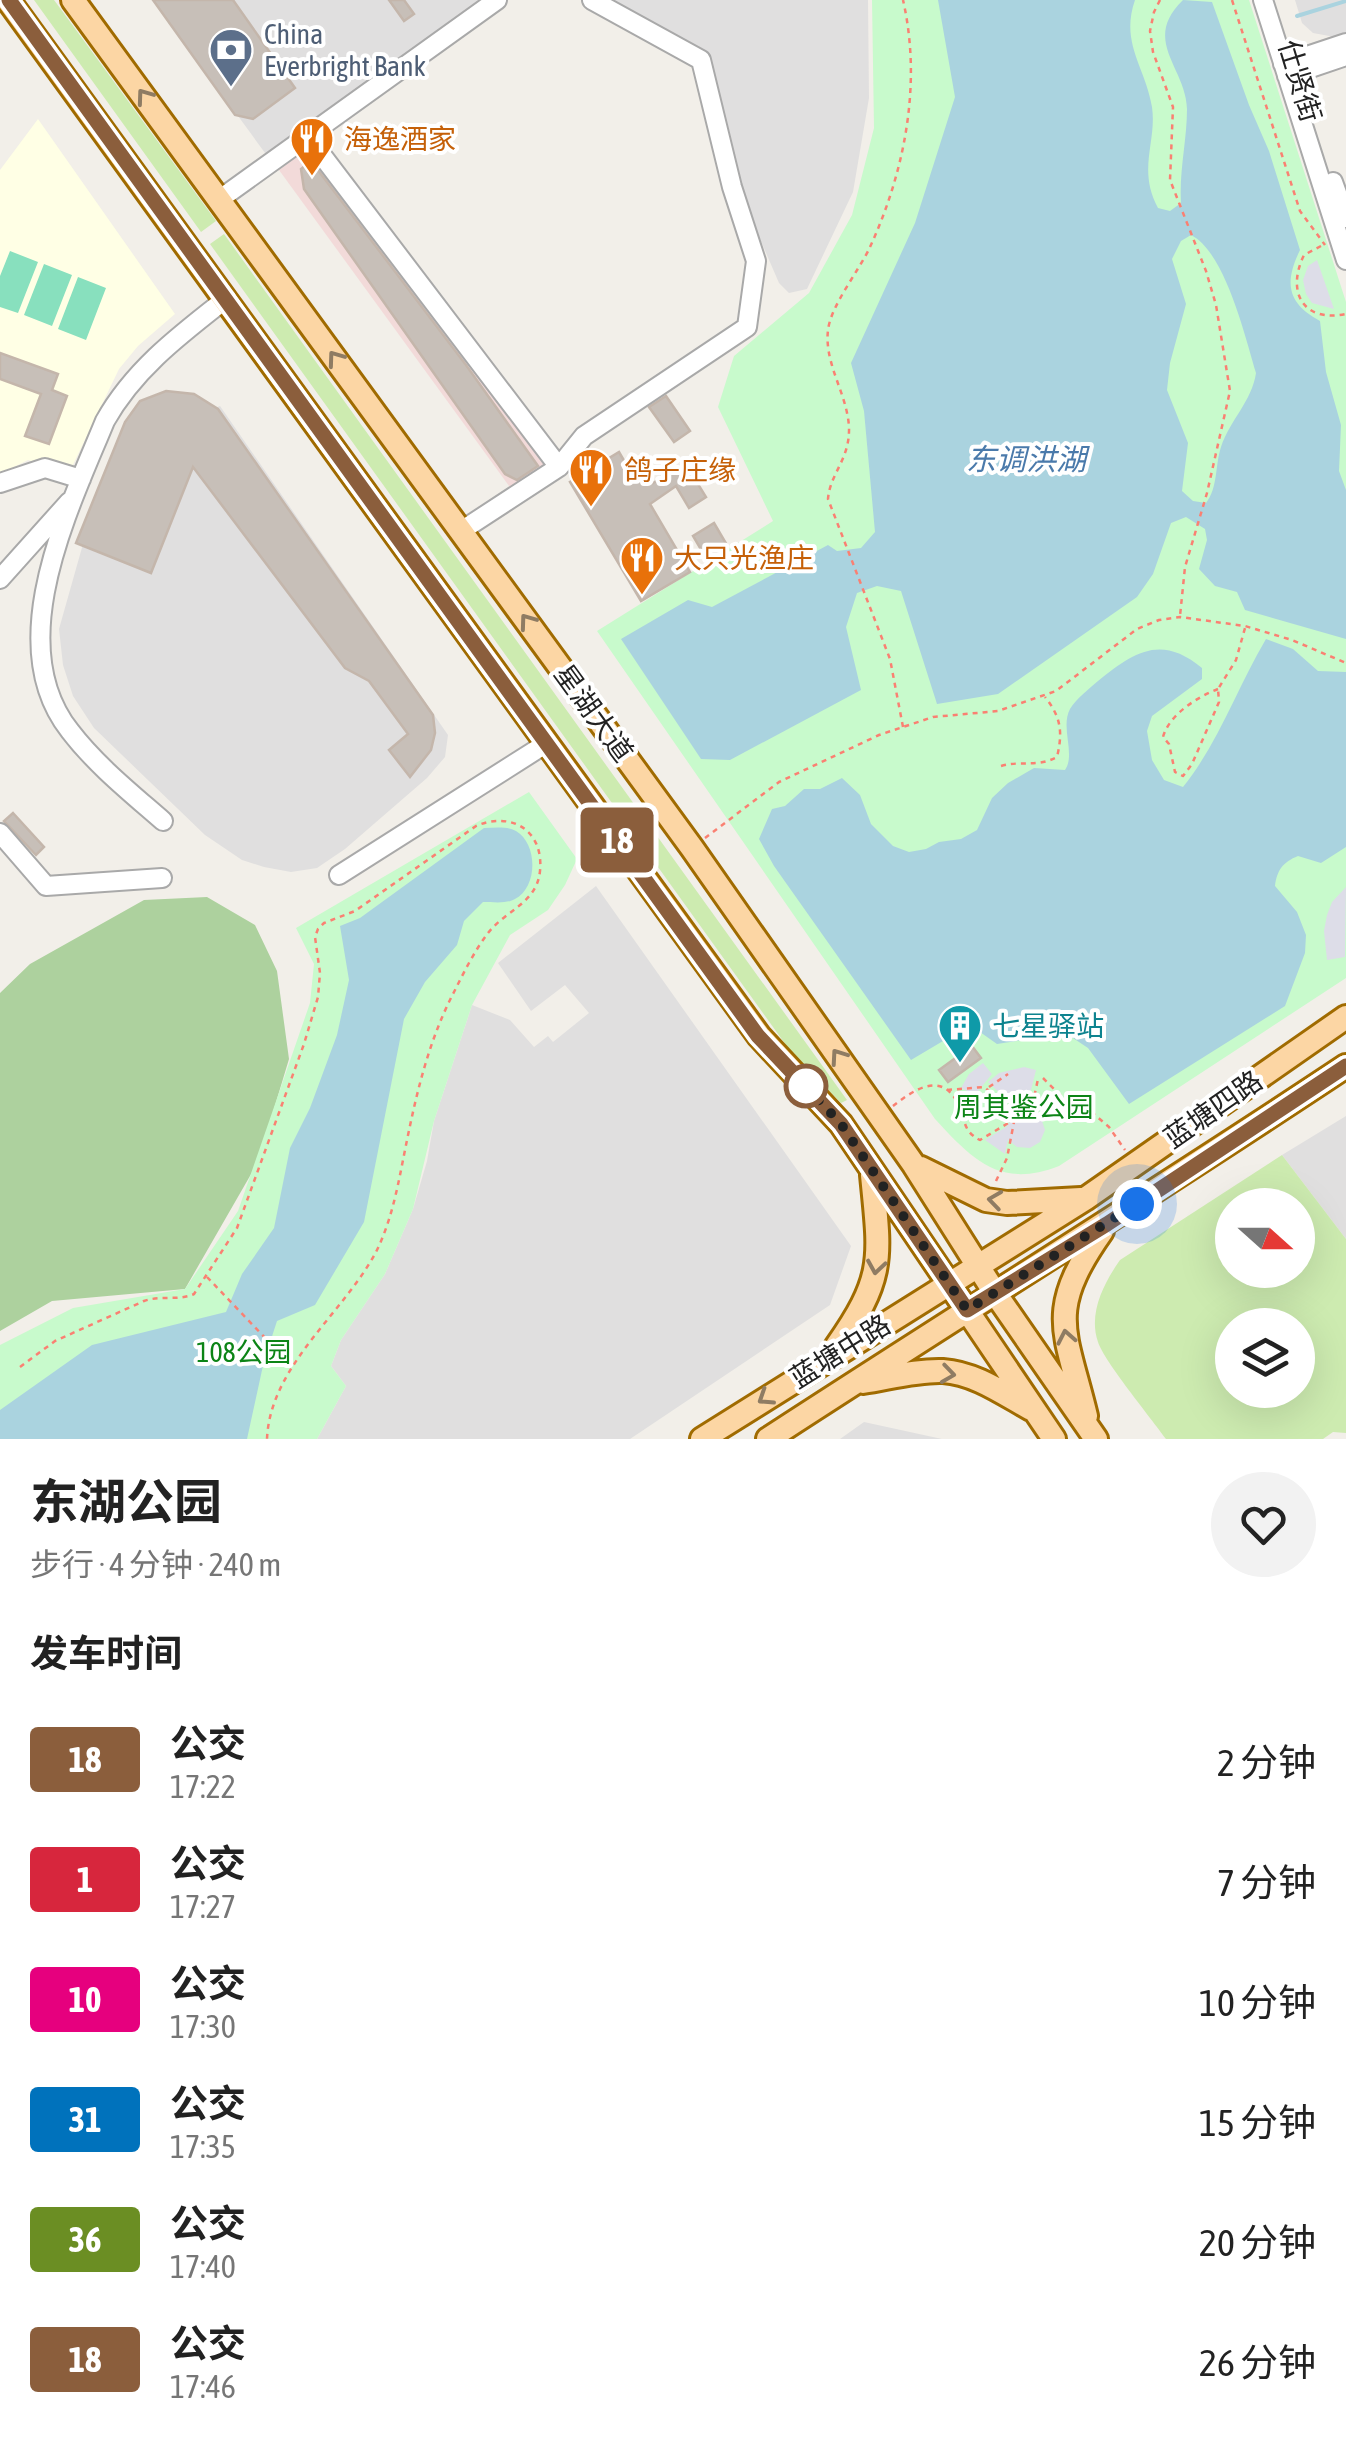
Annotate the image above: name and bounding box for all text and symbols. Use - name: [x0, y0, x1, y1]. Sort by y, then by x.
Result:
- place label: China Everbright Bank: [264, 18, 426, 82]
- bank icon: China Everbright Bank: [208, 27, 254, 88]
- street label: 仕贤街: [1272, 36, 1328, 126]
- one-way arrow: [139, 89, 156, 107]
- restaurant icon: 海逸酒家: [289, 116, 335, 177]
- place label: 海逸酒家: [344, 123, 456, 155]
- one-way arrow: [329, 351, 348, 370]
- water label: 东调洪湖: [966, 442, 1090, 476]
- restaurant icon: 鸽子庄缘: [568, 447, 614, 508]
- place label: 鸽子庄缘: [624, 454, 736, 486]
- restaurant icon: 大只光渔庄: [619, 535, 665, 596]
- place label: 大只光渔庄: [674, 542, 814, 574]
- one-way arrow: [521, 614, 538, 632]
- street label: 星湖大道: [548, 658, 640, 768]
- line badge: 18: [572, 808, 662, 872]
- text: 18: [601, 820, 633, 860]
- building icon: 七星驿站: [937, 1003, 983, 1064]
- place label: 七星驿站: [992, 1010, 1104, 1042]
- one-way arrow: [832, 1049, 850, 1068]
- street label: 蓝塘四路: [1158, 1064, 1268, 1154]
- unlabelled marker: [785, 1065, 827, 1107]
- park label: 周其鉴公园: [954, 1091, 1094, 1123]
- your location: [1112, 1179, 1162, 1229]
- north arrow: [1215, 1188, 1315, 1288]
- map controls: [1215, 1188, 1315, 1408]
- one-way arrow: [987, 1190, 1004, 1211]
- one-way arrow: [866, 1258, 887, 1275]
- street label: 蓝塘中路: [784, 1308, 896, 1394]
- button: layers: [1215, 1308, 1315, 1408]
- one-way arrow: [1056, 1329, 1077, 1346]
- park label: 108公园: [196, 1336, 292, 1368]
- one-way arrow: [940, 1362, 956, 1383]
- one-way arrow: [758, 1386, 776, 1405]
- button: heart: [1211, 1472, 1316, 1577]
- text: 东湖公园: [30, 1474, 222, 1529]
- text: 步行 · 4 分钟 · 240 m: [30, 1546, 281, 1583]
- text: 发车时间: [30, 1632, 182, 1675]
- text: 公交: [170, 1722, 246, 1765]
- text: 18: [69, 1739, 101, 1779]
- text: 2 分钟: [1217, 1741, 1316, 1784]
- text: 17:22: [170, 1768, 236, 1805]
- text: 公交: [170, 1842, 246, 1885]
- text: 1: [77, 1859, 93, 1899]
- text: 7 分钟: [1217, 1861, 1316, 1904]
- text: 17:27: [170, 1888, 236, 1925]
- text: 公交: [170, 1962, 246, 2005]
- text: 10: [69, 1979, 101, 2019]
- text: 10 分钟: [1199, 1981, 1316, 2024]
- text: 17:30: [170, 2008, 236, 2045]
- text: 公交: [170, 2082, 246, 2125]
- text: 31: [69, 2099, 101, 2139]
- text: 15 分钟: [1199, 2101, 1316, 2144]
- text: 17:35: [170, 2128, 236, 2165]
- text: 公交: [170, 2202, 246, 2245]
- text: 36: [69, 2219, 101, 2259]
- text: 20 分钟: [1199, 2221, 1316, 2264]
- text: 17:40: [170, 2248, 236, 2285]
- text: 公交: [170, 2322, 246, 2365]
- text: 18: [69, 2339, 101, 2379]
- text: 26 分钟: [1199, 2341, 1316, 2384]
- text: 17:46: [170, 2368, 236, 2405]

